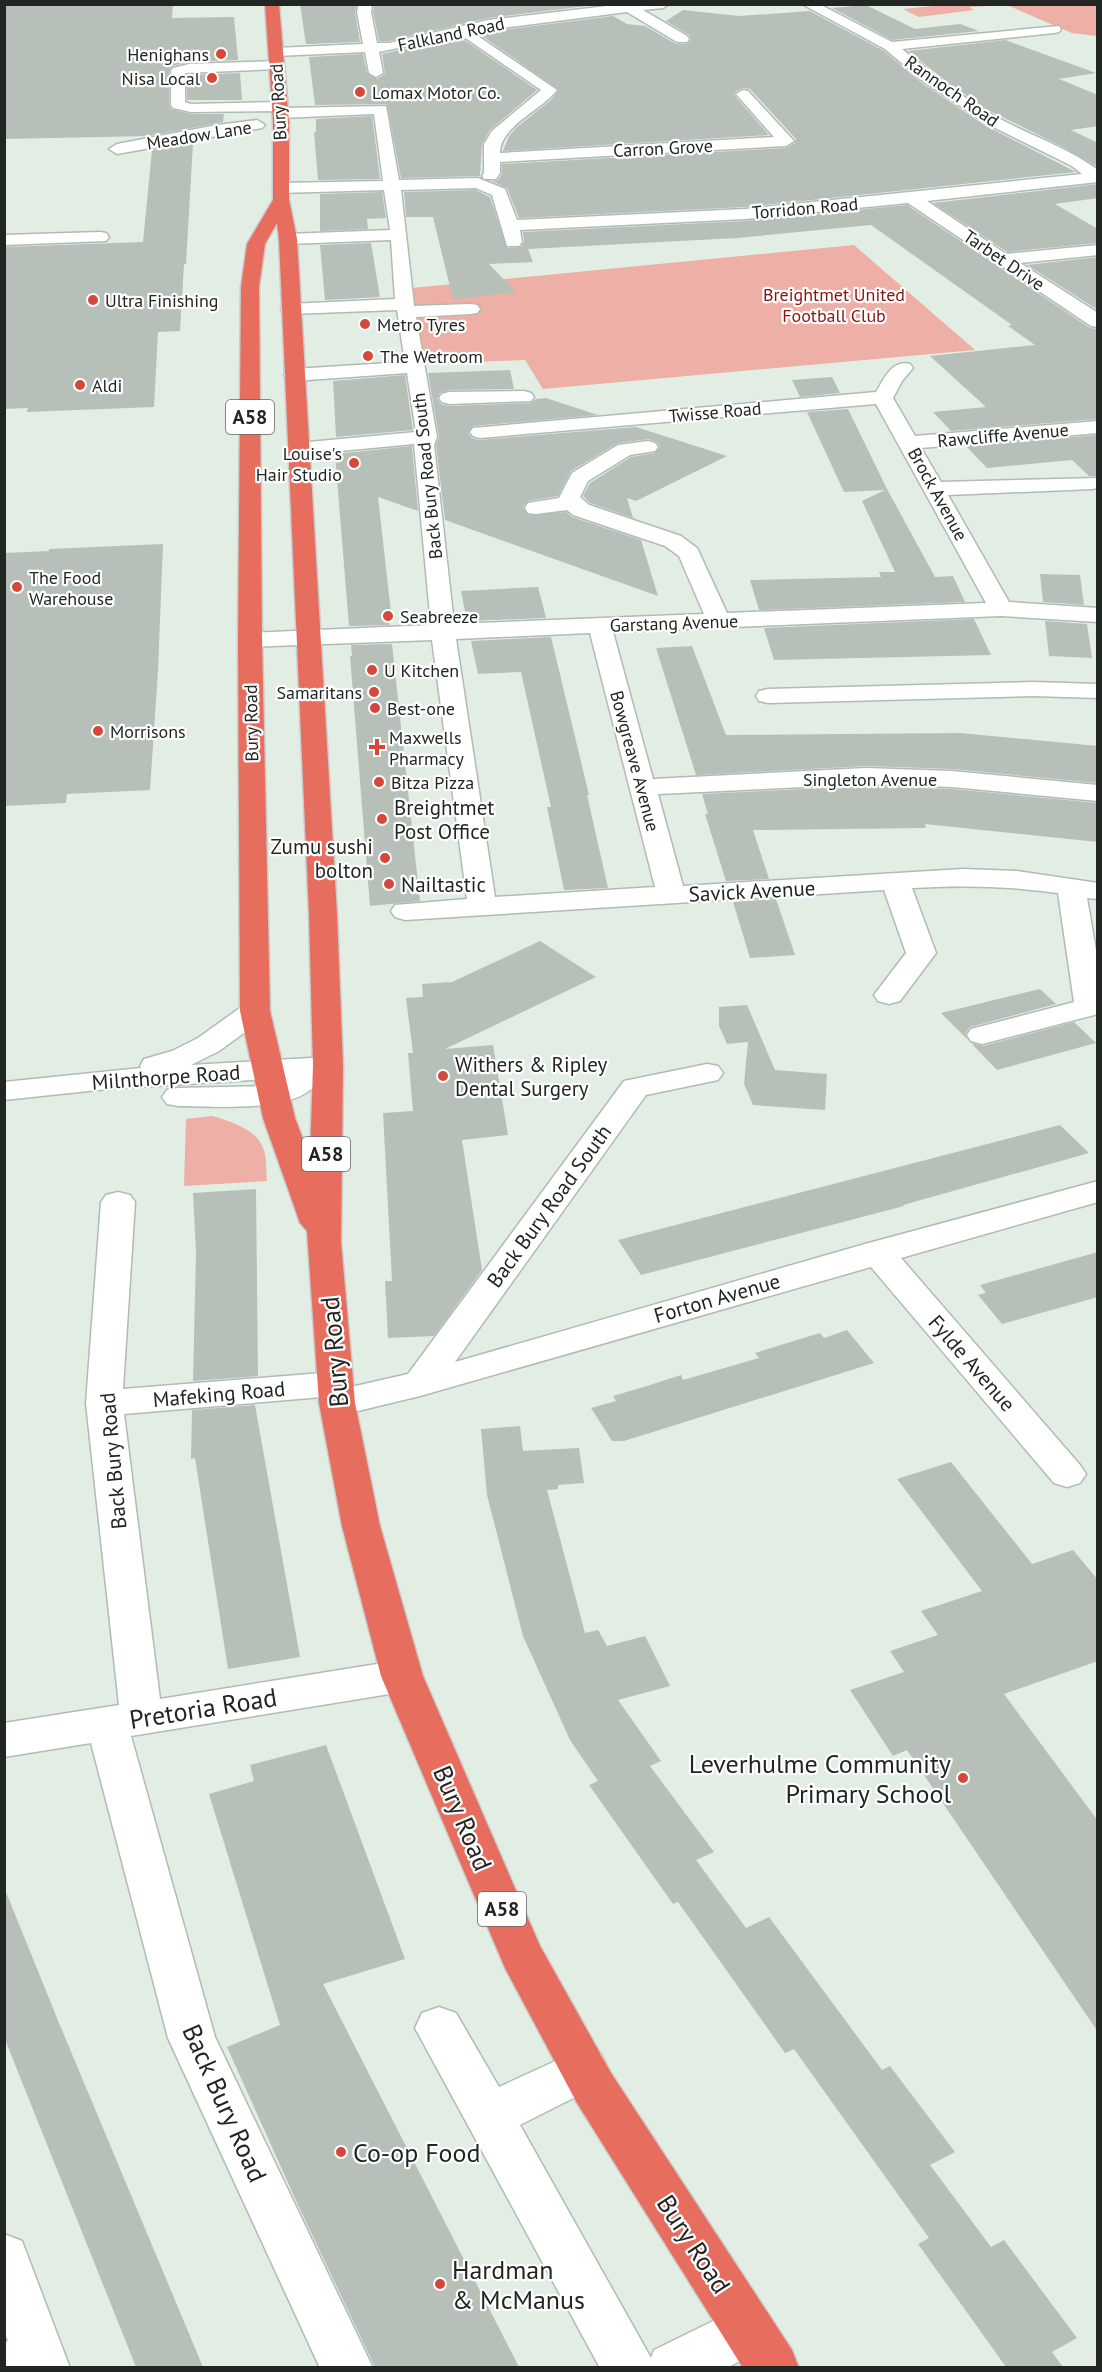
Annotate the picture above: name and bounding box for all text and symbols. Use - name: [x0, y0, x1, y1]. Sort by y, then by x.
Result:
- street label: Falkland Road: [395, 11, 507, 57]
- place label: Henighans: [127, 43, 209, 66]
- marker: Henighans: [214, 47, 228, 61]
- street label: Rannoch Road: [900, 50, 1004, 132]
- street label: Bury Road: [265, 63, 291, 141]
- place label: Nisa Local: [122, 67, 201, 90]
- marker: Nisa Local: [205, 71, 219, 85]
- place label: Lomax Motor Co.: [372, 81, 500, 104]
- marker: Lomax Motor Co.: [353, 85, 367, 99]
- street label: Meadow Lane: [145, 115, 253, 155]
- street label: Carron Grove: [613, 134, 713, 162]
- street label: Torridon Road: [751, 192, 859, 224]
- street label: Tarbet Drive: [959, 224, 1049, 296]
- park label: Breightmet United Football Club: [763, 283, 905, 327]
- place label: Ultra Finishing: [105, 289, 219, 312]
- marker: Ultra Finishing: [86, 293, 100, 307]
- place label: Metro Tyres: [377, 313, 465, 336]
- marker: Metro Tyres: [358, 317, 372, 331]
- place label: The Wetroom: [380, 345, 483, 368]
- marker: The Wetroom: [361, 349, 375, 363]
- place label: Aldi: [92, 374, 122, 397]
- marker: Aldi: [73, 378, 87, 392]
- street label: Back Bury Road South: [407, 392, 447, 560]
- street label: Twisse Road: [668, 396, 762, 428]
- road number: A58: [226, 400, 274, 434]
- street label: Rawcliffe Avenue: [936, 418, 1070, 452]
- place label: Louise's Hair Studio: [256, 442, 342, 486]
- street label: Brock Avenue: [903, 443, 973, 545]
- marker: Louise's Hair Studio: [347, 456, 361, 470]
- place label: The Food Warehouse: [29, 566, 113, 610]
- marker: The Food Warehouse: [10, 580, 24, 594]
- place label: Seabreeze: [400, 605, 478, 628]
- marker: Seabreeze: [381, 609, 395, 623]
- street label: Garstang Avenue: [609, 609, 739, 637]
- place label: U Kitchen: [384, 659, 459, 682]
- marker: U Kitchen: [365, 663, 379, 677]
- place label: Samaritans: [277, 681, 362, 704]
- street label: Bury Road: [239, 684, 263, 762]
- marker: Samaritans: [367, 685, 381, 699]
- street label: Bowgreave Avenue: [605, 688, 665, 834]
- place label: Best-one: [387, 697, 455, 720]
- marker: Best-one: [368, 701, 382, 715]
- place label: Morrisons: [110, 720, 186, 743]
- marker: Morrisons: [91, 724, 105, 738]
- place label: Maxwells Pharmacy: [389, 726, 464, 770]
- marker: Maxwells Pharmacy: [370, 740, 384, 754]
- street label: Singleton Avenue: [803, 768, 937, 791]
- place label: Bitza Pizza: [391, 771, 474, 794]
- marker: Bitza Pizza: [372, 775, 386, 789]
- place label: Breightmet Post Office: [394, 794, 494, 845]
- marker: Breightmet Post Office: [375, 812, 389, 826]
- place label: Zumu sushi bolton: [271, 833, 373, 884]
- marker: Zumu sushi bolton: [378, 851, 392, 865]
- place label: Nailtastic: [401, 871, 486, 898]
- street label: Savick Avenue: [688, 874, 816, 908]
- marker: Nailtastic: [382, 877, 396, 891]
- place label: Withers & Ripley Dental Surgery: [455, 1051, 607, 1102]
- street label: Milnthorpe Road: [91, 1058, 241, 1096]
- marker: Withers & Ripley Dental Surgery: [436, 1069, 450, 1083]
- street label: Back Bury Road South: [481, 1119, 617, 1293]
- road number: A58: [302, 1137, 350, 1171]
- street label: Forton Avenue: [651, 1267, 783, 1329]
- street label: Bury Road: [313, 1295, 355, 1409]
- street label: Fylde Avenue: [923, 1309, 1021, 1417]
- street label: Mafeking Road: [152, 1375, 286, 1413]
- street label: Back Bury Road: [94, 1392, 132, 1530]
- street label: Pretoria Road: [127, 1680, 279, 1736]
- place label: Leverhulme Community Primary School: [689, 1747, 951, 1810]
- street label: Bury Road: [426, 1760, 500, 1876]
- marker: Leverhulme Community Primary School: [956, 1771, 970, 1785]
- road number: A58: [478, 1892, 526, 1926]
- street label: Back Bury Road: [175, 2019, 275, 2187]
- place label: Co-op Food: [353, 2136, 480, 2169]
- marker: Co-op Food: [334, 2145, 348, 2159]
- street label: Bury Road: [650, 2188, 738, 2300]
- place label: Hardman & McManus: [452, 2253, 585, 2316]
- marker: Hardman & McManus: [433, 2277, 447, 2291]

